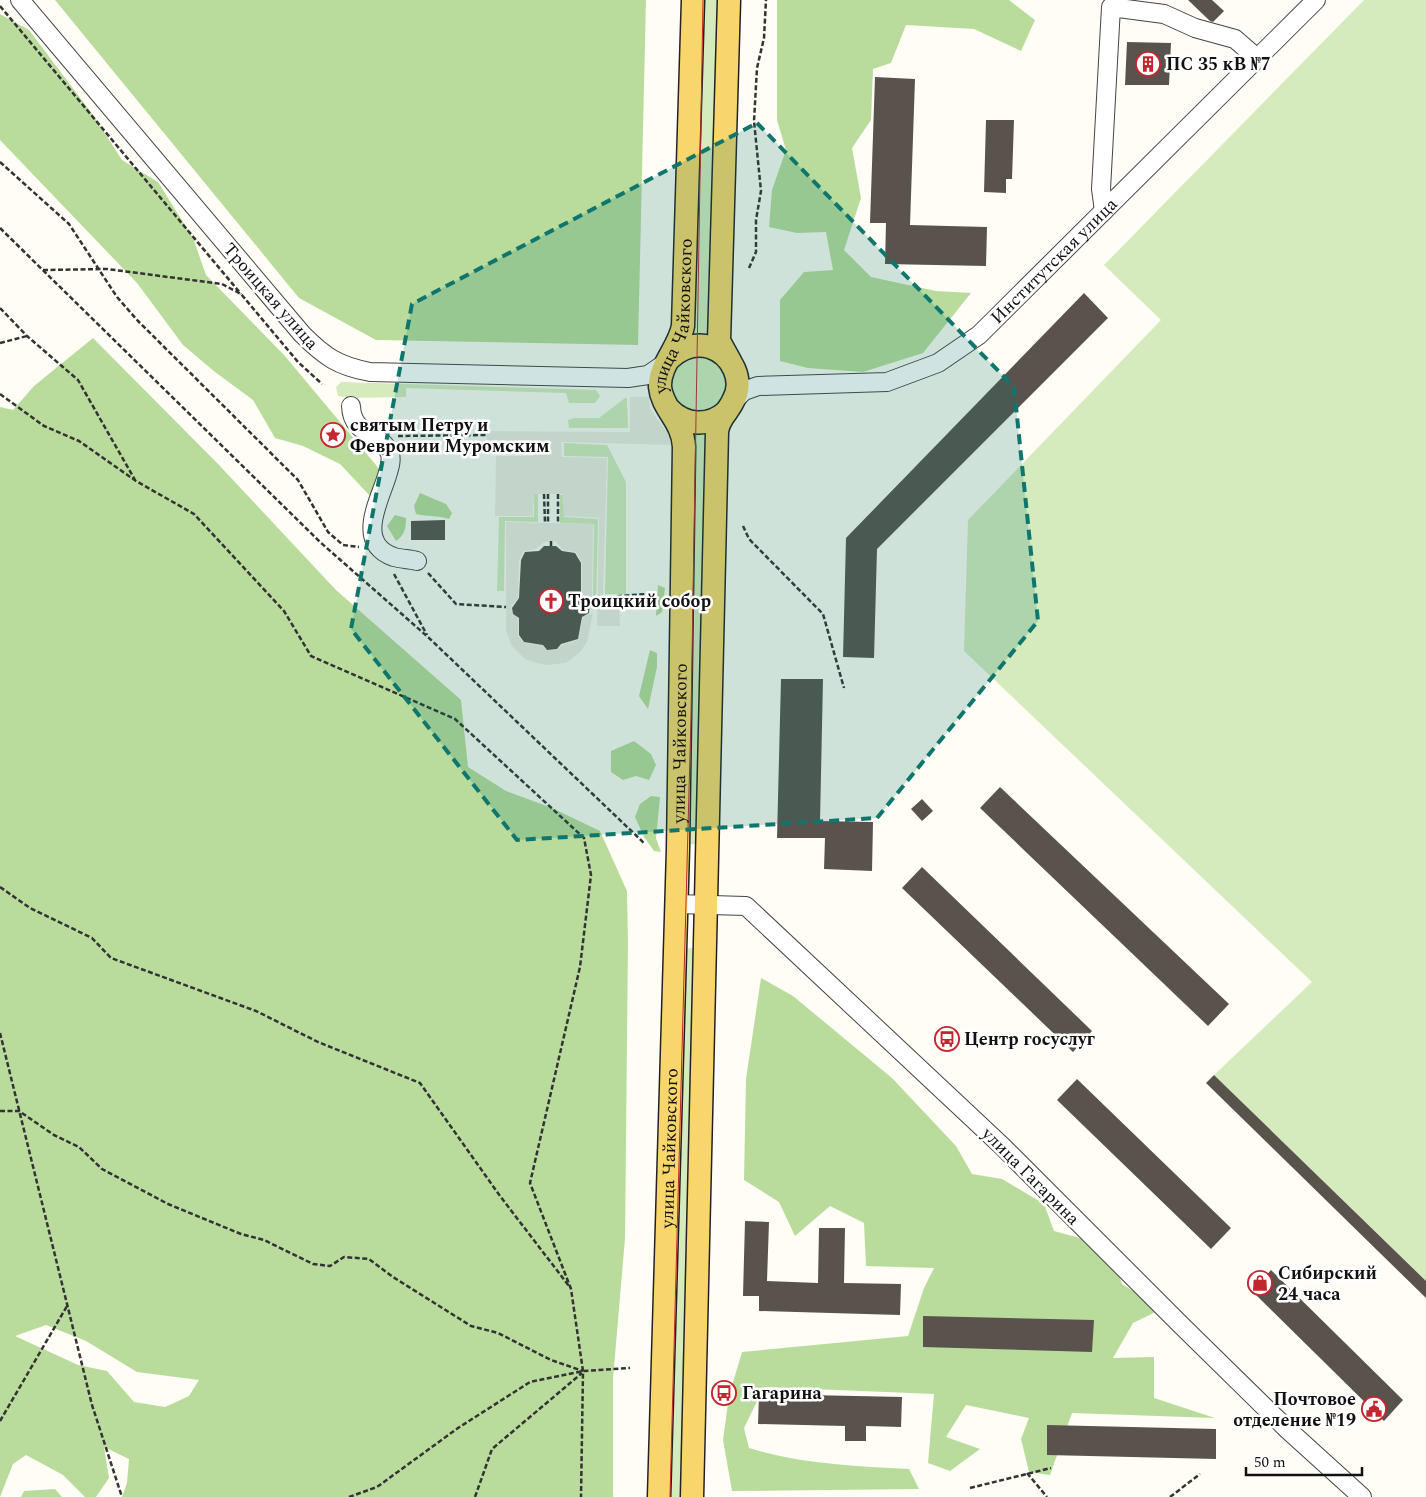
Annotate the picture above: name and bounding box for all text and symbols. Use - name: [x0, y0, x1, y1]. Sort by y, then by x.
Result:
- building icon: ПС 35 кВ №7: [1135, 51, 1161, 77]
- place label: ПС 35 кВ №7: [1166, 51, 1271, 78]
- street label: Институтская улица: [984, 191, 1124, 331]
- street label: Троицкая улица: [216, 237, 325, 356]
- street label: улица Чайковского: [647, 238, 700, 397]
- place label: святым Петру и Февронии Муромским: [350, 412, 550, 460]
- place icon: святым Петру и Февронии Муромским: [320, 422, 346, 448]
- church icon: Троицкий собор: [538, 588, 564, 614]
- place label: Троицкий собор: [568, 588, 711, 615]
- street label: улица Чайковского: [665, 663, 695, 825]
- bus stop icon: Центр госуслуг: [934, 1026, 960, 1052]
- place label: Центр госуслуг: [964, 1026, 1096, 1053]
- street label: улица Чайковского: [654, 1068, 686, 1230]
- street label: улица Гагарина: [975, 1120, 1086, 1232]
- place label: Сибирский 24 часа: [1278, 1260, 1377, 1308]
- shop icon: Сибирский 24 часа: [1247, 1270, 1273, 1296]
- bus stop icon: Гагарина: [711, 1380, 737, 1406]
- place label: Гагарина: [742, 1380, 822, 1407]
- place label: Почтовое отделение №19: [1233, 1386, 1356, 1434]
- public building icon: Почтовое отделение №19: [1361, 1396, 1387, 1422]
- scale bar: [1246, 1444, 1362, 1476]
- text: 50 m: [1254, 1451, 1286, 1474]

